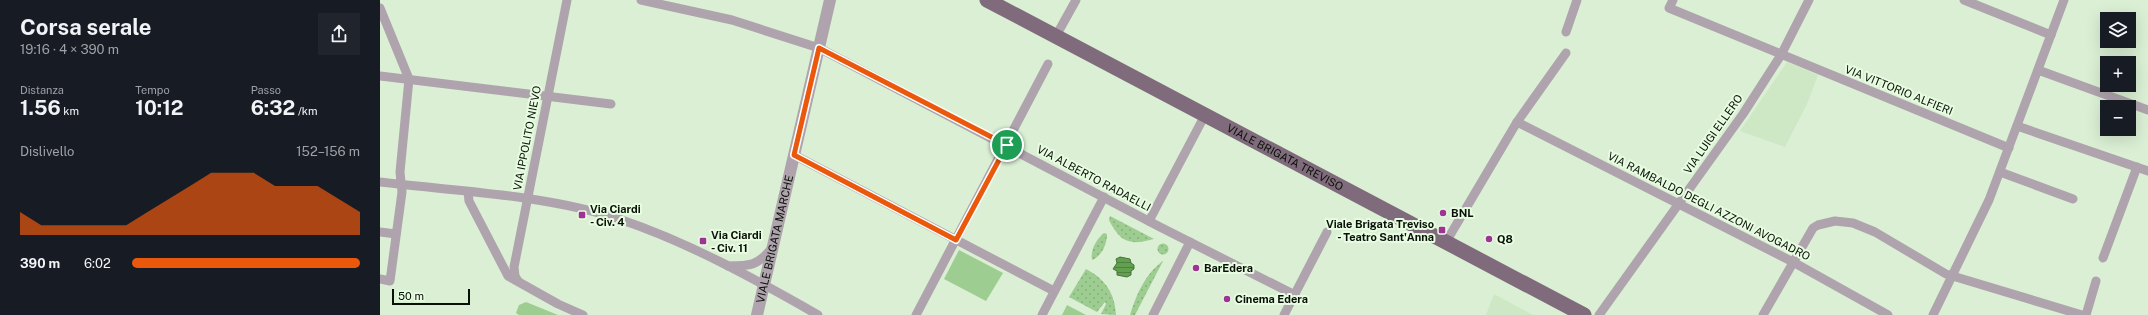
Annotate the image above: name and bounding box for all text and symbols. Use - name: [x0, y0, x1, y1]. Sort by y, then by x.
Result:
- map controls: [2100, 12, 2136, 136]
- button: layers: [2100, 12, 2136, 48]
- button: share: [318, 13, 360, 55]
- text: Corsa serale: [20, 14, 151, 40]
- text: 19:16 · 4 × 390 m: [20, 42, 119, 57]
- button: +: [2100, 56, 2136, 92]
- street label: VIA VITTORIO ALFIERI: [1843, 63, 1955, 117]
- text: Distanza: [20, 84, 64, 96]
- text: Tempo: [135, 84, 170, 96]
- text: Passo: [251, 84, 281, 96]
- street label: VIA IPPOLITO NIEVO: [511, 85, 543, 191]
- street label: VIA LUIGI ELLERO: [1681, 92, 1745, 176]
- text: 1.56: [20, 96, 61, 120]
- text: 10:12: [135, 96, 183, 120]
- text: 6:32: [251, 96, 295, 120]
- button: −: [2100, 100, 2136, 136]
- text: km: [61, 105, 79, 117]
- text: /km: [295, 105, 318, 117]
- street label: VIALE BRIGATA TREVISO: [1225, 122, 1345, 193]
- pin: [990, 128, 1024, 162]
- icon: arrive: [996, 134, 1018, 156]
- street label: VIA ALBERTO RADAELLI: [1035, 143, 1153, 213]
- text: Dislivello: [20, 144, 74, 159]
- text: 152–156 m: [296, 144, 360, 159]
- street label: VIA RAMBALDO DEGLI AZZONI AVOGADRO: [1606, 149, 1812, 263]
- street label: VIALE BRIGATA MARCHE: [754, 174, 795, 304]
- place label: Via Ciardi - Civ. 4: [590, 203, 641, 228]
- place label: BNL: [1451, 207, 1474, 219]
- marker: BNL: [1438, 208, 1448, 218]
- marker: Via Ciardi - Civ. 4: [577, 210, 587, 220]
- place label: Viale Brigata Treviso - Teatro Sant'Anna: [1326, 218, 1434, 243]
- marker: Viale Brigata Treviso - Teatro Sant'Anna: [1437, 225, 1447, 235]
- place label: Via Ciardi - Civ. 11: [711, 229, 762, 254]
- place label: Q8: [1497, 233, 1513, 245]
- marker: Q8: [1484, 234, 1494, 244]
- marker: Via Ciardi - Civ. 11: [698, 236, 708, 246]
- text: 390 m: [20, 256, 60, 271]
- text: 6:02: [84, 256, 111, 271]
- place label: BarEdera: [1204, 262, 1253, 274]
- marker: BarEdera: [1191, 263, 1201, 273]
- scale bar: [392, 287, 470, 306]
- text: 50 m: [398, 290, 424, 302]
- place label: Cinema Edera: [1235, 293, 1308, 305]
- marker: Cinema Edera: [1222, 294, 1232, 304]

